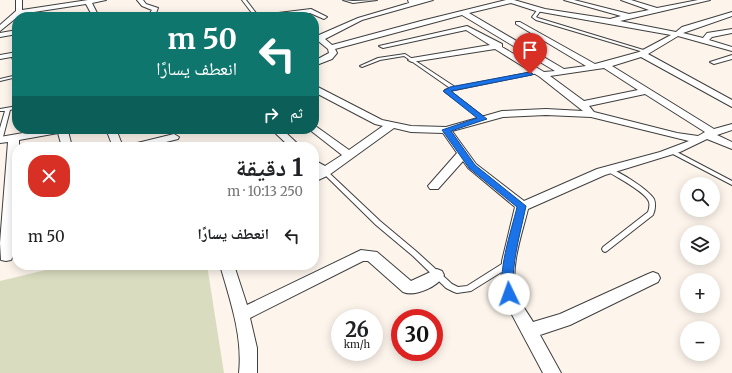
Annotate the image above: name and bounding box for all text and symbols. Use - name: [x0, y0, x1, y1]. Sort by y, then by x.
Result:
- text: 50 m: [168, 21, 237, 57]
- icon: left: [251, 28, 303, 80]
- pin: [513, 33, 547, 74]
- icon: arrive: [519, 39, 541, 61]
- text: انعطف يسارًا: [156, 57, 237, 80]
- text: ثم: [290, 103, 303, 122]
- icon: right: [260, 104, 282, 126]
- text: 1 دقيقة: [236, 152, 303, 183]
- button: close: [28, 155, 70, 197]
- map controls: [680, 177, 720, 361]
- button: search: [680, 177, 720, 217]
- text: 250 m · 10:13: [227, 183, 303, 200]
- text: انعطف يسارًا: [197, 224, 269, 243]
- icon: left: [281, 225, 303, 247]
- button: layers: [680, 225, 720, 265]
- text: 50 m: [28, 227, 65, 246]
- position arrow: [488, 273, 530, 315]
- button: +: [680, 273, 720, 313]
- speed limit sign: 30: [391, 309, 443, 361]
- text: 26: [345, 317, 369, 342]
- button: −: [680, 321, 720, 361]
- text: km/h: [344, 338, 370, 351]

